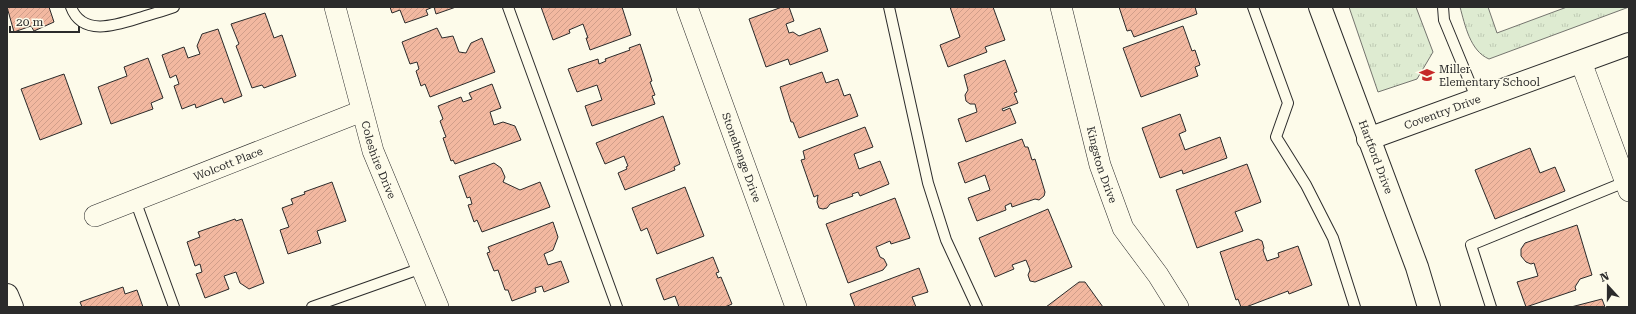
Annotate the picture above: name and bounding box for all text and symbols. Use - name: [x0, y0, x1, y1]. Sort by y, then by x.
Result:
- scale bar: [10, 8, 79, 34]
- text: 20 m: [16, 15, 43, 29]
- place label: Miller Elementary School: [1439, 63, 1540, 89]
- school or university icon: Miller Elementary School: [1418, 66, 1436, 84]
- street label: Coventry Drive: [1402, 92, 1482, 132]
- street label: Stonehenge Drive: [719, 111, 764, 204]
- street label: Hartford Drive: [1356, 118, 1396, 196]
- street label: Coleshire Drive: [359, 119, 399, 201]
- street label: Kingston Drive: [1084, 125, 1120, 205]
- street label: Wolcott Place: [192, 144, 265, 183]
- north arrow: [1588, 266, 1628, 306]
- text: N: [1598, 269, 1611, 285]

